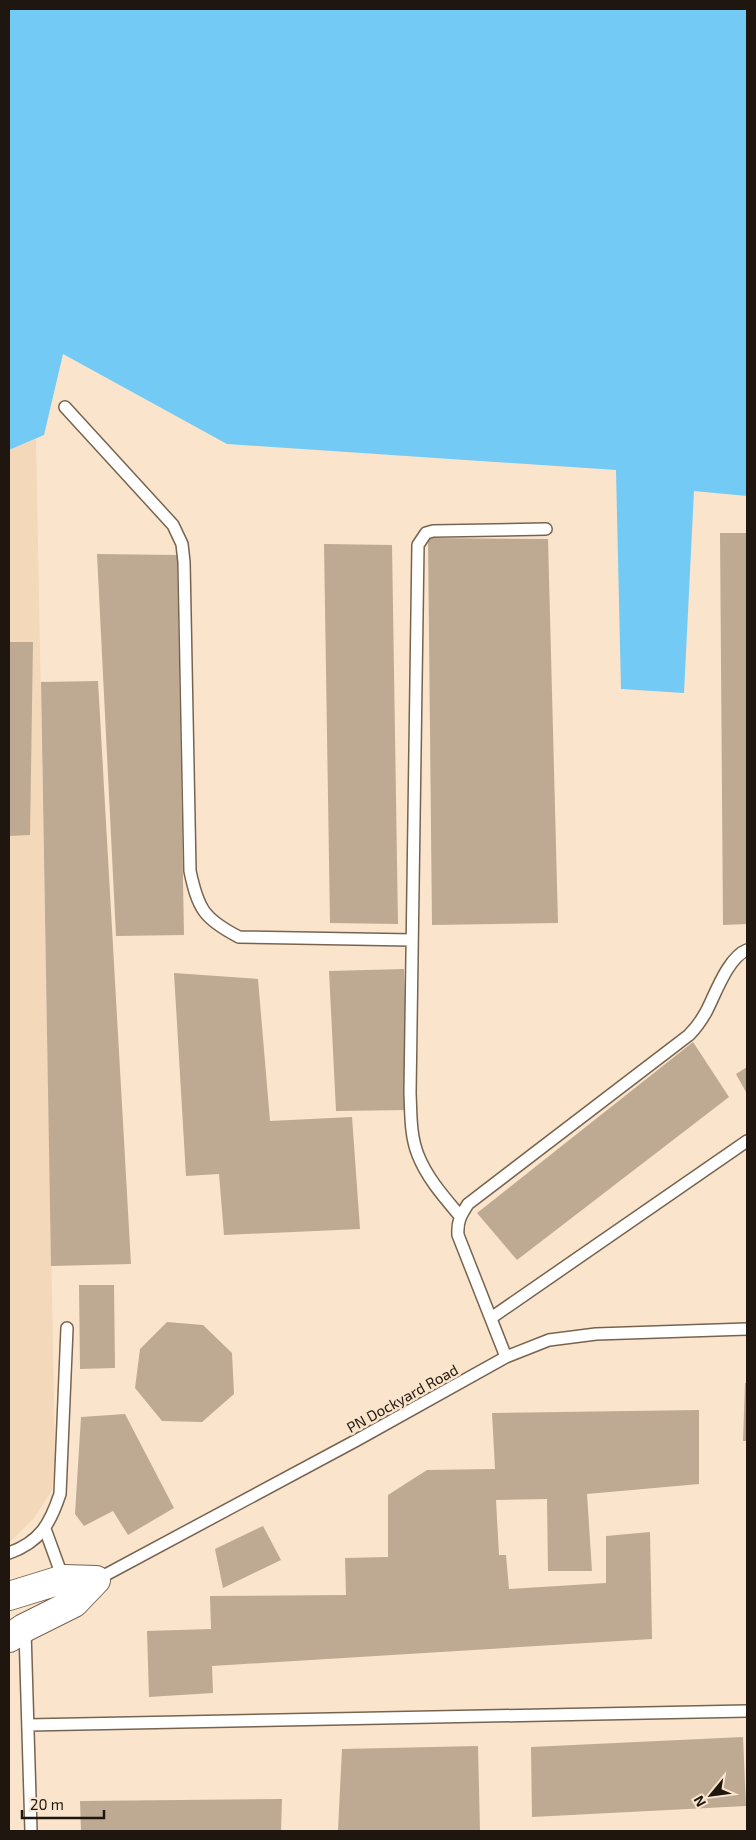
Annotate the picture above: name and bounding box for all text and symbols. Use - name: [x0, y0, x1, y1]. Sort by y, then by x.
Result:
- street label: PN Dockyard Road: [343, 1360, 461, 1436]
- north arrow: [686, 1770, 736, 1820]
- scale bar: [22, 1788, 105, 1820]
- text: N: [689, 1793, 709, 1810]
- text: 20 m: [30, 1795, 64, 1813]

